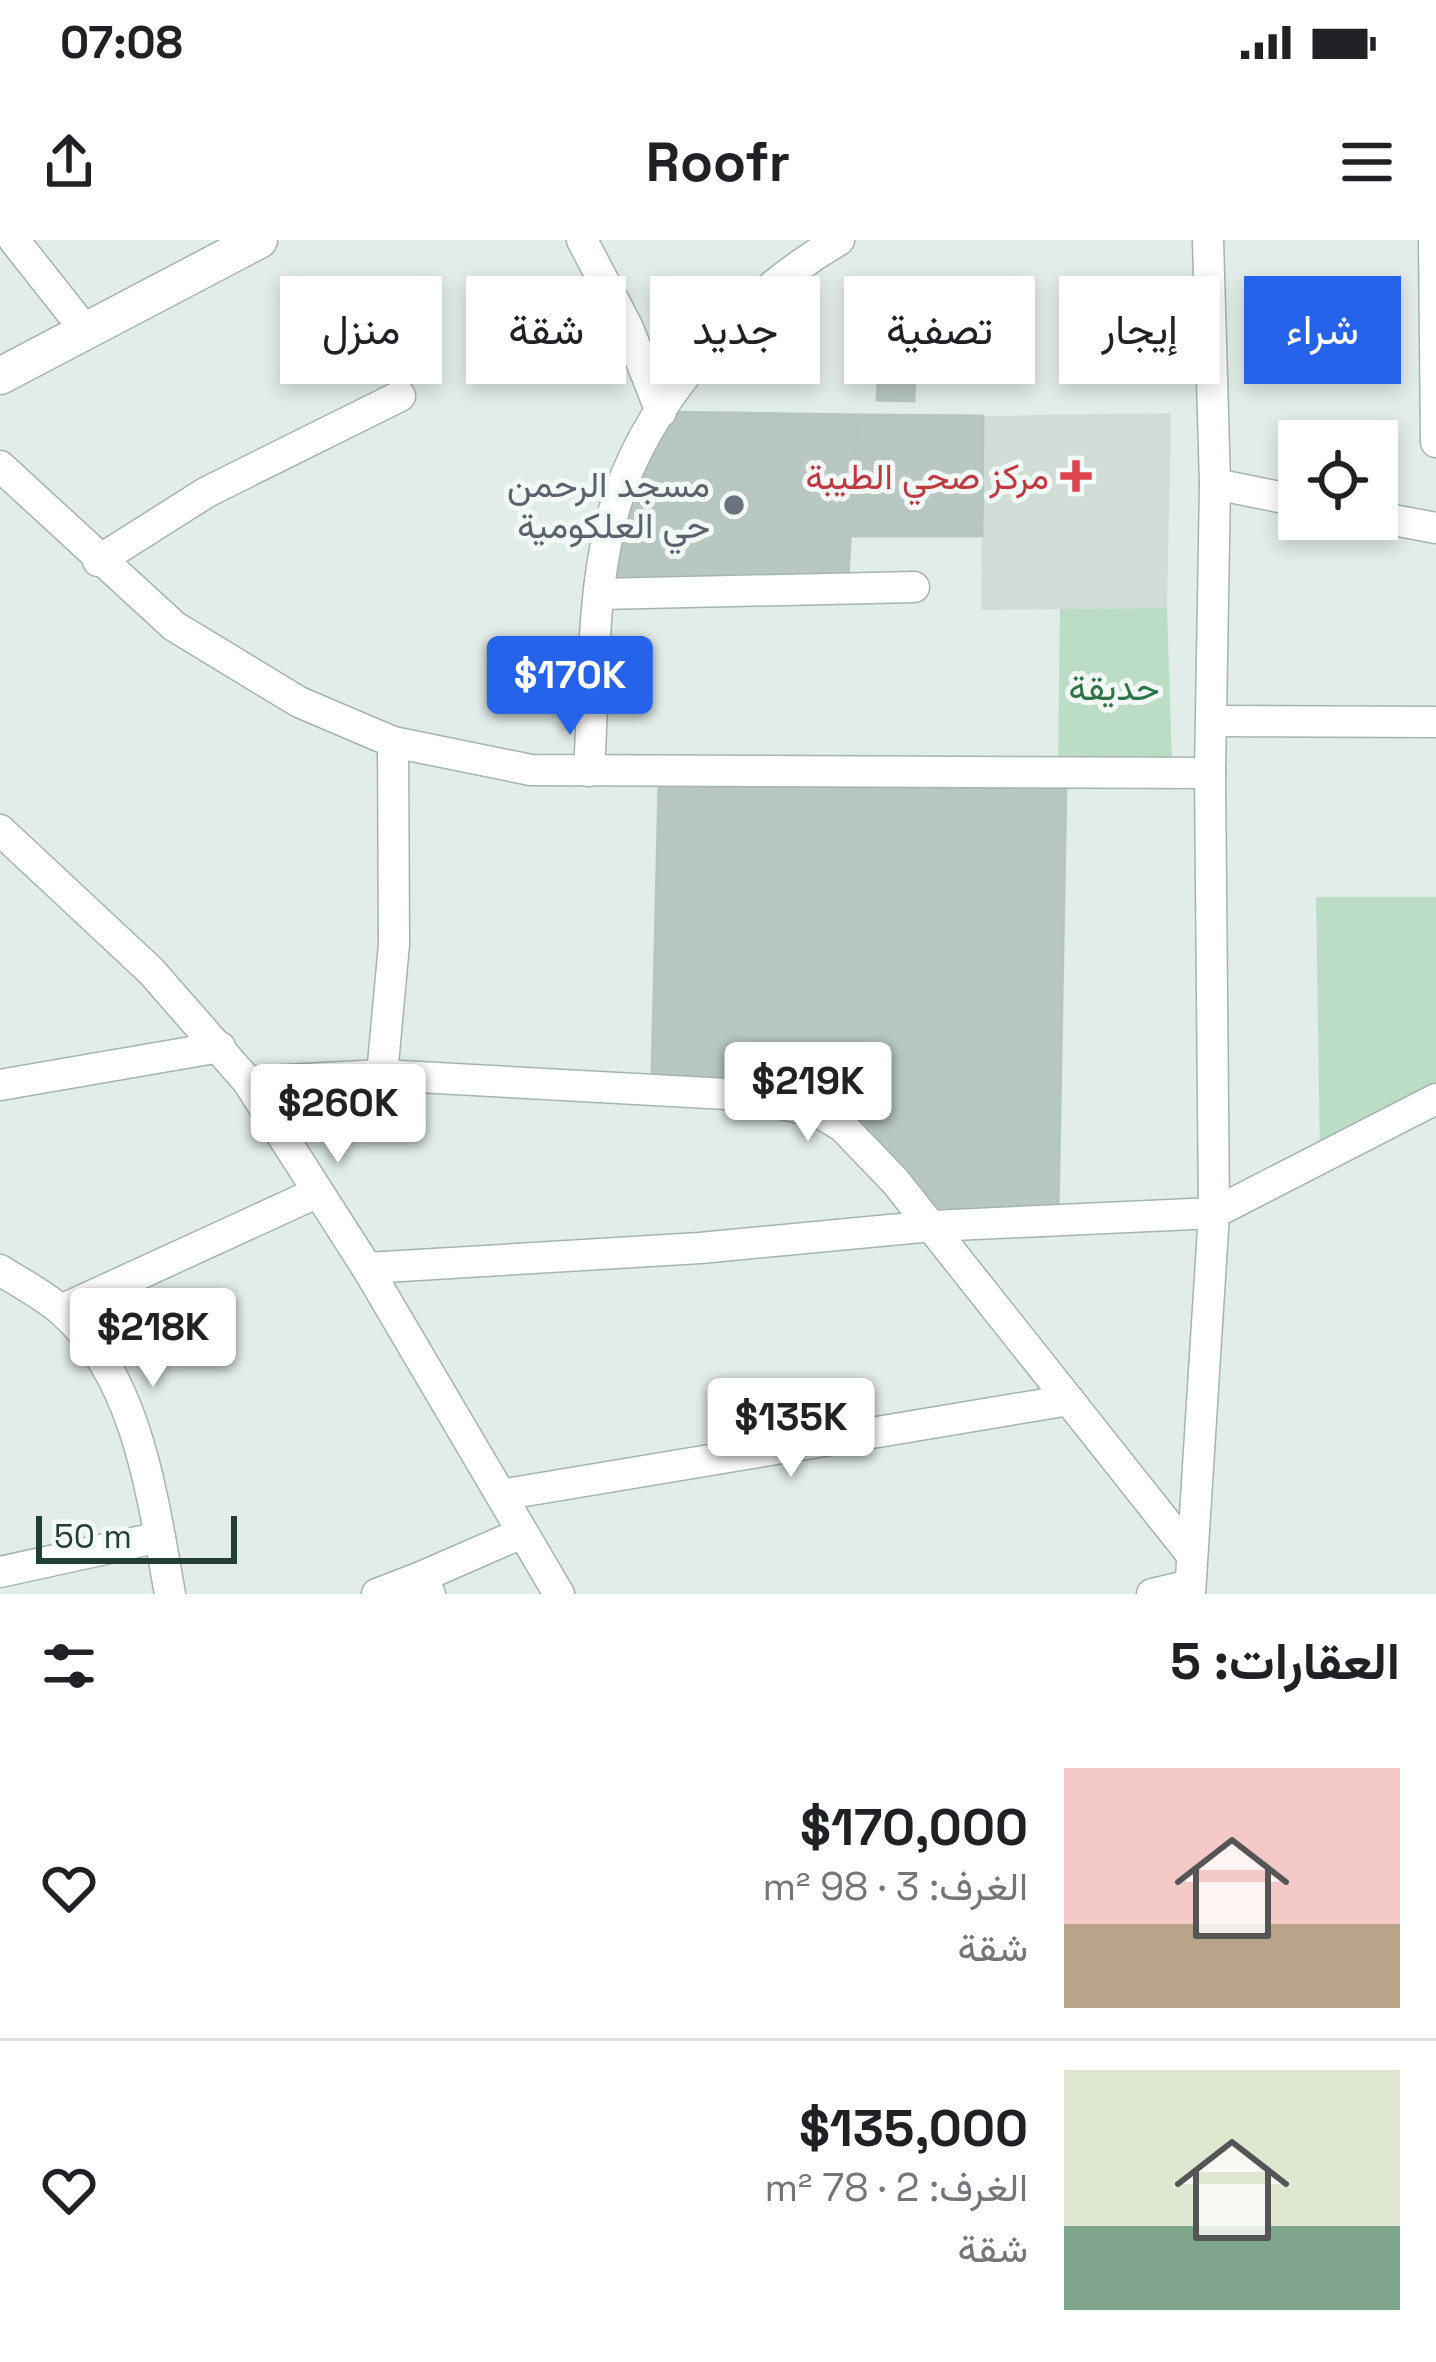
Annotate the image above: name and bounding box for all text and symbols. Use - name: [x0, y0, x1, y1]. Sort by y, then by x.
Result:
- text: 07:08: [60, 14, 183, 71]
- text: Roofr: [646, 128, 790, 197]
- icon: share: [36, 129, 102, 195]
- icon: menu: [1334, 129, 1400, 195]
- chip: منزل: [280, 276, 442, 384]
- chip: شقة: [466, 276, 626, 384]
- chip: جديد: [650, 276, 820, 384]
- chip: تصفية: [844, 276, 1035, 384]
- chip: إيجار: [1059, 276, 1220, 384]
- chip: شراء: [1244, 276, 1401, 384]
- map controls: [1278, 420, 1398, 540]
- button: locate: [1278, 420, 1398, 540]
- place label: مركز صحي الطيبة: [806, 454, 1049, 506]
- marker: مركز صحي الطيبة: [1060, 460, 1092, 492]
- place label: مسجد الرحمن حي العلكومية: [507, 462, 710, 555]
- marker: مسجد الرحمن حي العلكومية: [721, 492, 747, 518]
- pin: $170K: [486, 636, 654, 738]
- text: $170K: [514, 650, 626, 699]
- park label: حديقة: [1068, 665, 1160, 711]
- pin: $219K: [724, 1042, 892, 1144]
- text: $219K: [752, 1056, 864, 1105]
- pin: $260K: [254, 1064, 422, 1166]
- text: $260K: [278, 1078, 398, 1127]
- pin: $218K: [69, 1288, 237, 1390]
- text: $218K: [97, 1302, 209, 1351]
- pin: $135K: [707, 1378, 875, 1480]
- text: $135K: [735, 1392, 847, 1441]
- scale bar: [36, 1510, 237, 1563]
- text: 50 m: [54, 1516, 132, 1558]
- text: العقارات: 5: [1170, 1629, 1400, 1694]
- icon: filters: [36, 1633, 102, 1699]
- text: $170,000: [800, 1795, 1028, 1860]
- icon: home: [1160, 1816, 1304, 1960]
- icon: heart: [36, 1855, 102, 1921]
- text: الغرف: 3 · 98 m²: [762, 1862, 1028, 1911]
- text: شقة: [958, 1923, 1028, 1972]
- text: $135,000: [799, 2096, 1028, 2161]
- icon: home: [1160, 2118, 1304, 2262]
- icon: heart: [36, 2157, 102, 2223]
- text: الغرف: 2 · 78 m²: [764, 2163, 1028, 2212]
- text: شقة: [958, 2224, 1028, 2273]

